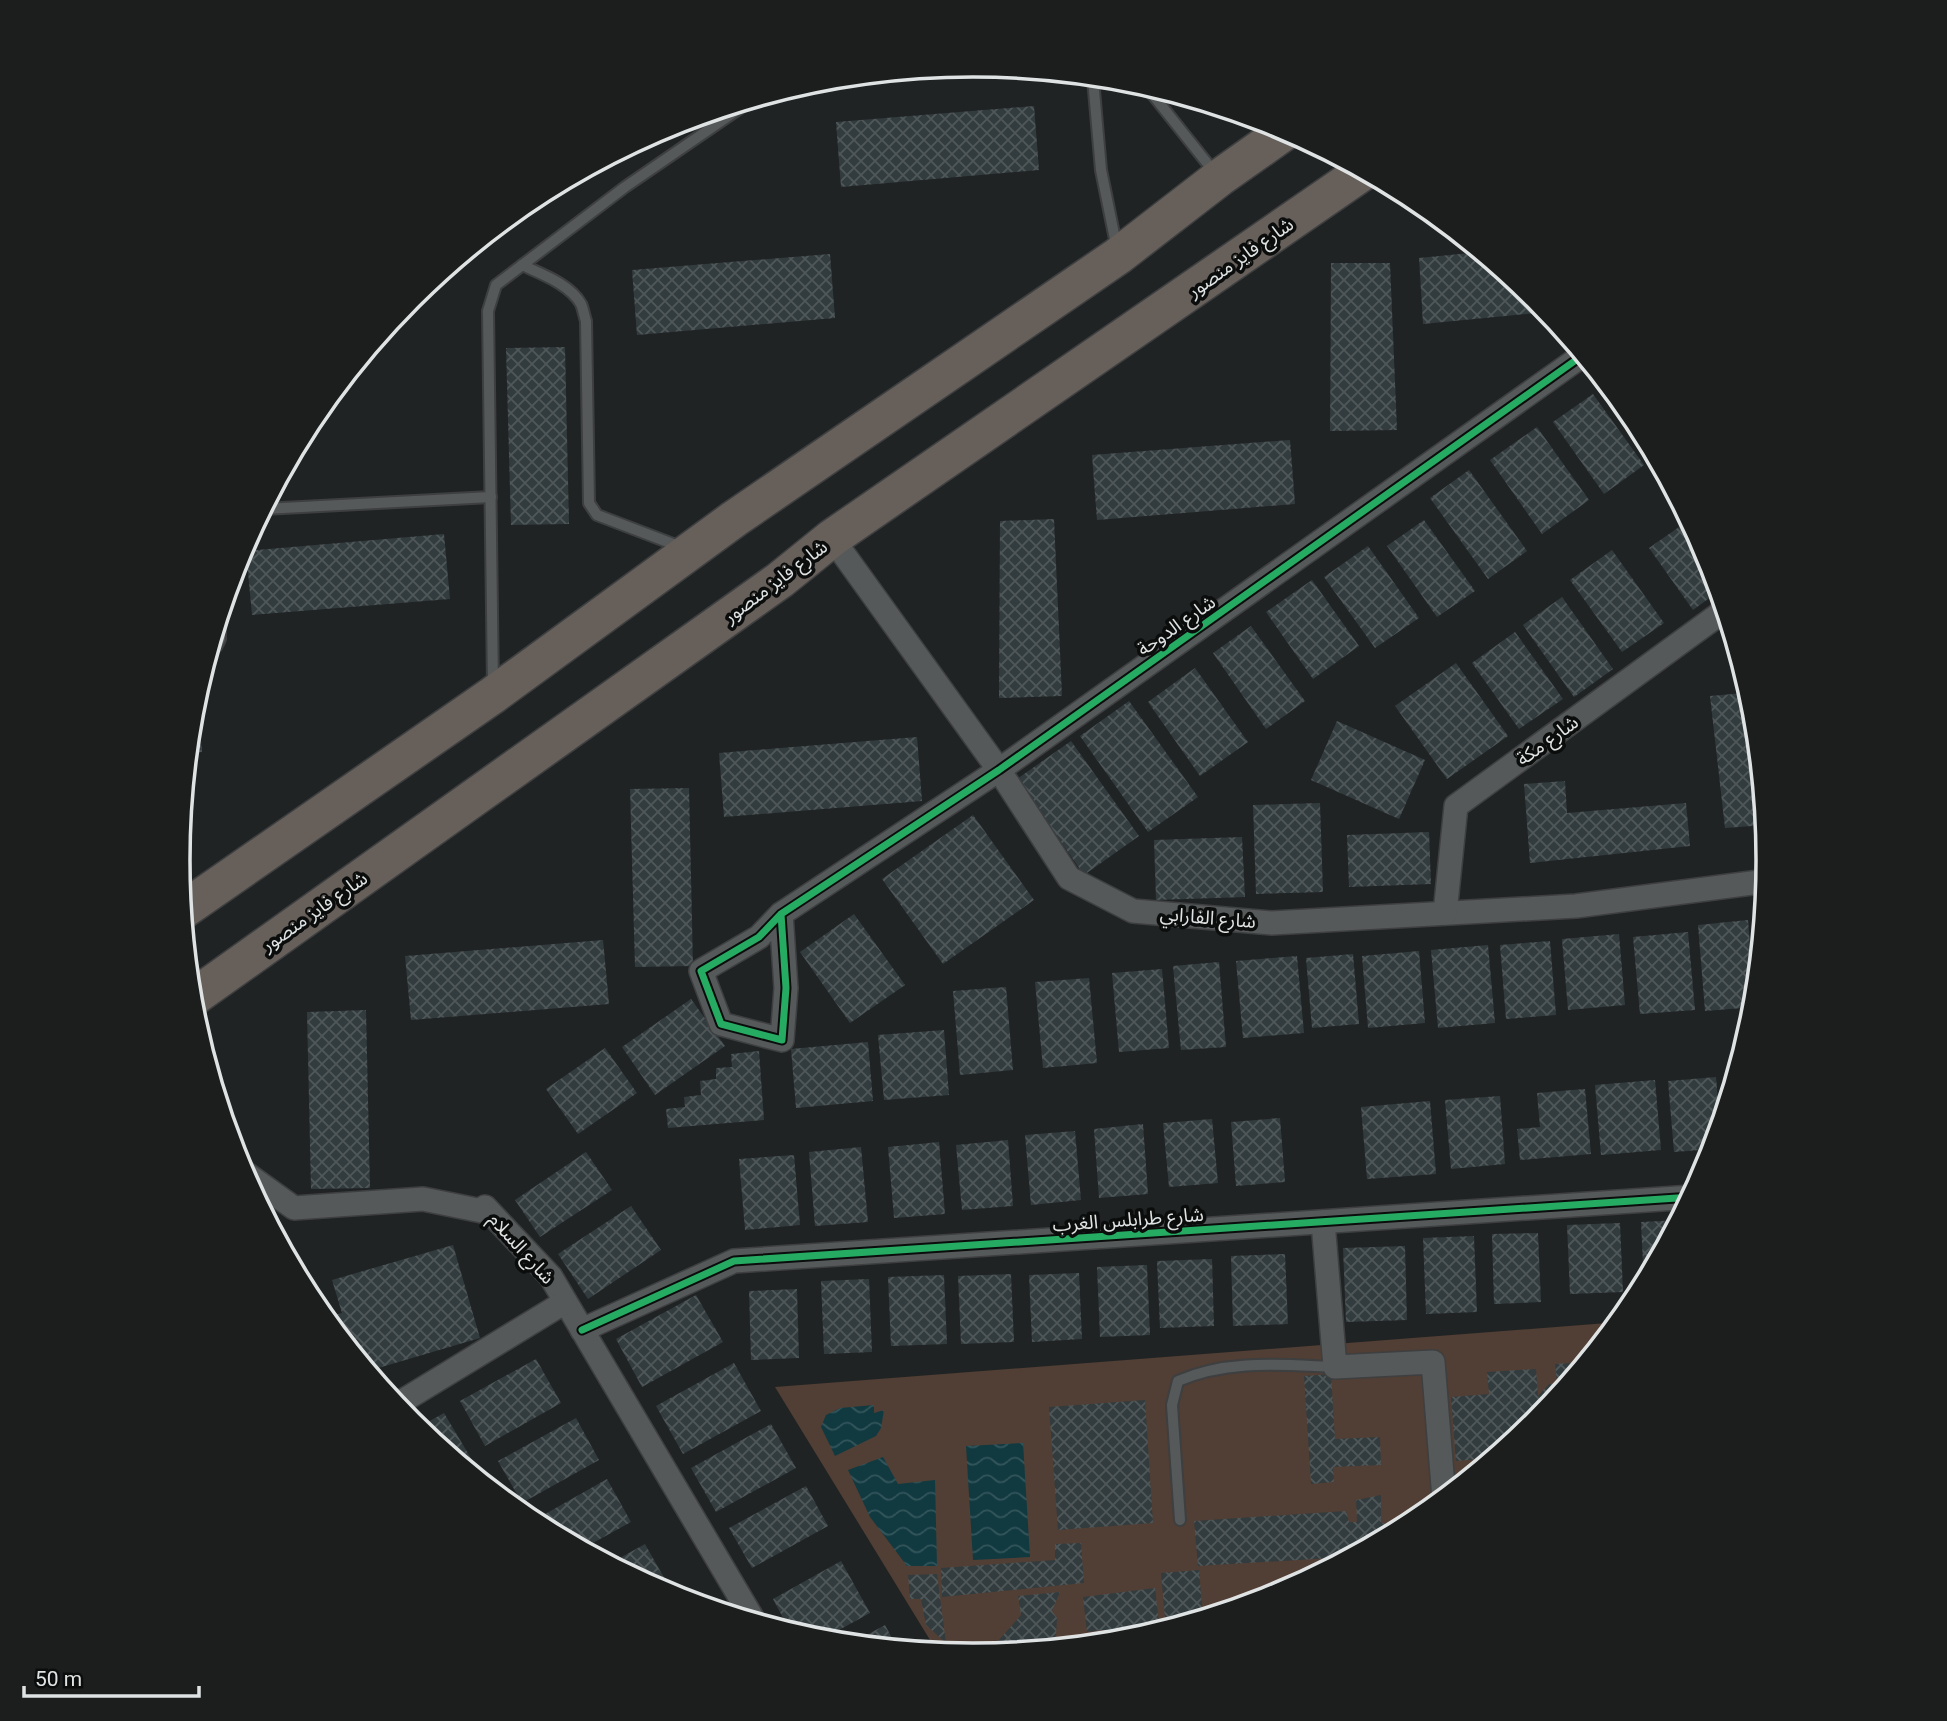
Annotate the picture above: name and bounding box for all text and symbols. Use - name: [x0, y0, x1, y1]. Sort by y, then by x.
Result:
- street label: شارع فايز منصور: [1182, 212, 1299, 305]
- street label: شارع فايز منصور: [718, 535, 833, 630]
- street label: شارع الدوحة: [1133, 590, 1221, 662]
- street label: شارع مكة: [1512, 710, 1584, 772]
- street label: شارع فايز منصور: [256, 866, 373, 959]
- street label: شارع الفارابي: [1159, 902, 1257, 937]
- street label: شارع طرابلس الغرب: [1052, 1203, 1205, 1238]
- street label: شارع السلام: [481, 1208, 560, 1291]
- scale bar: [24, 1654, 200, 1698]
- text: 50 m: [35, 1667, 82, 1691]

